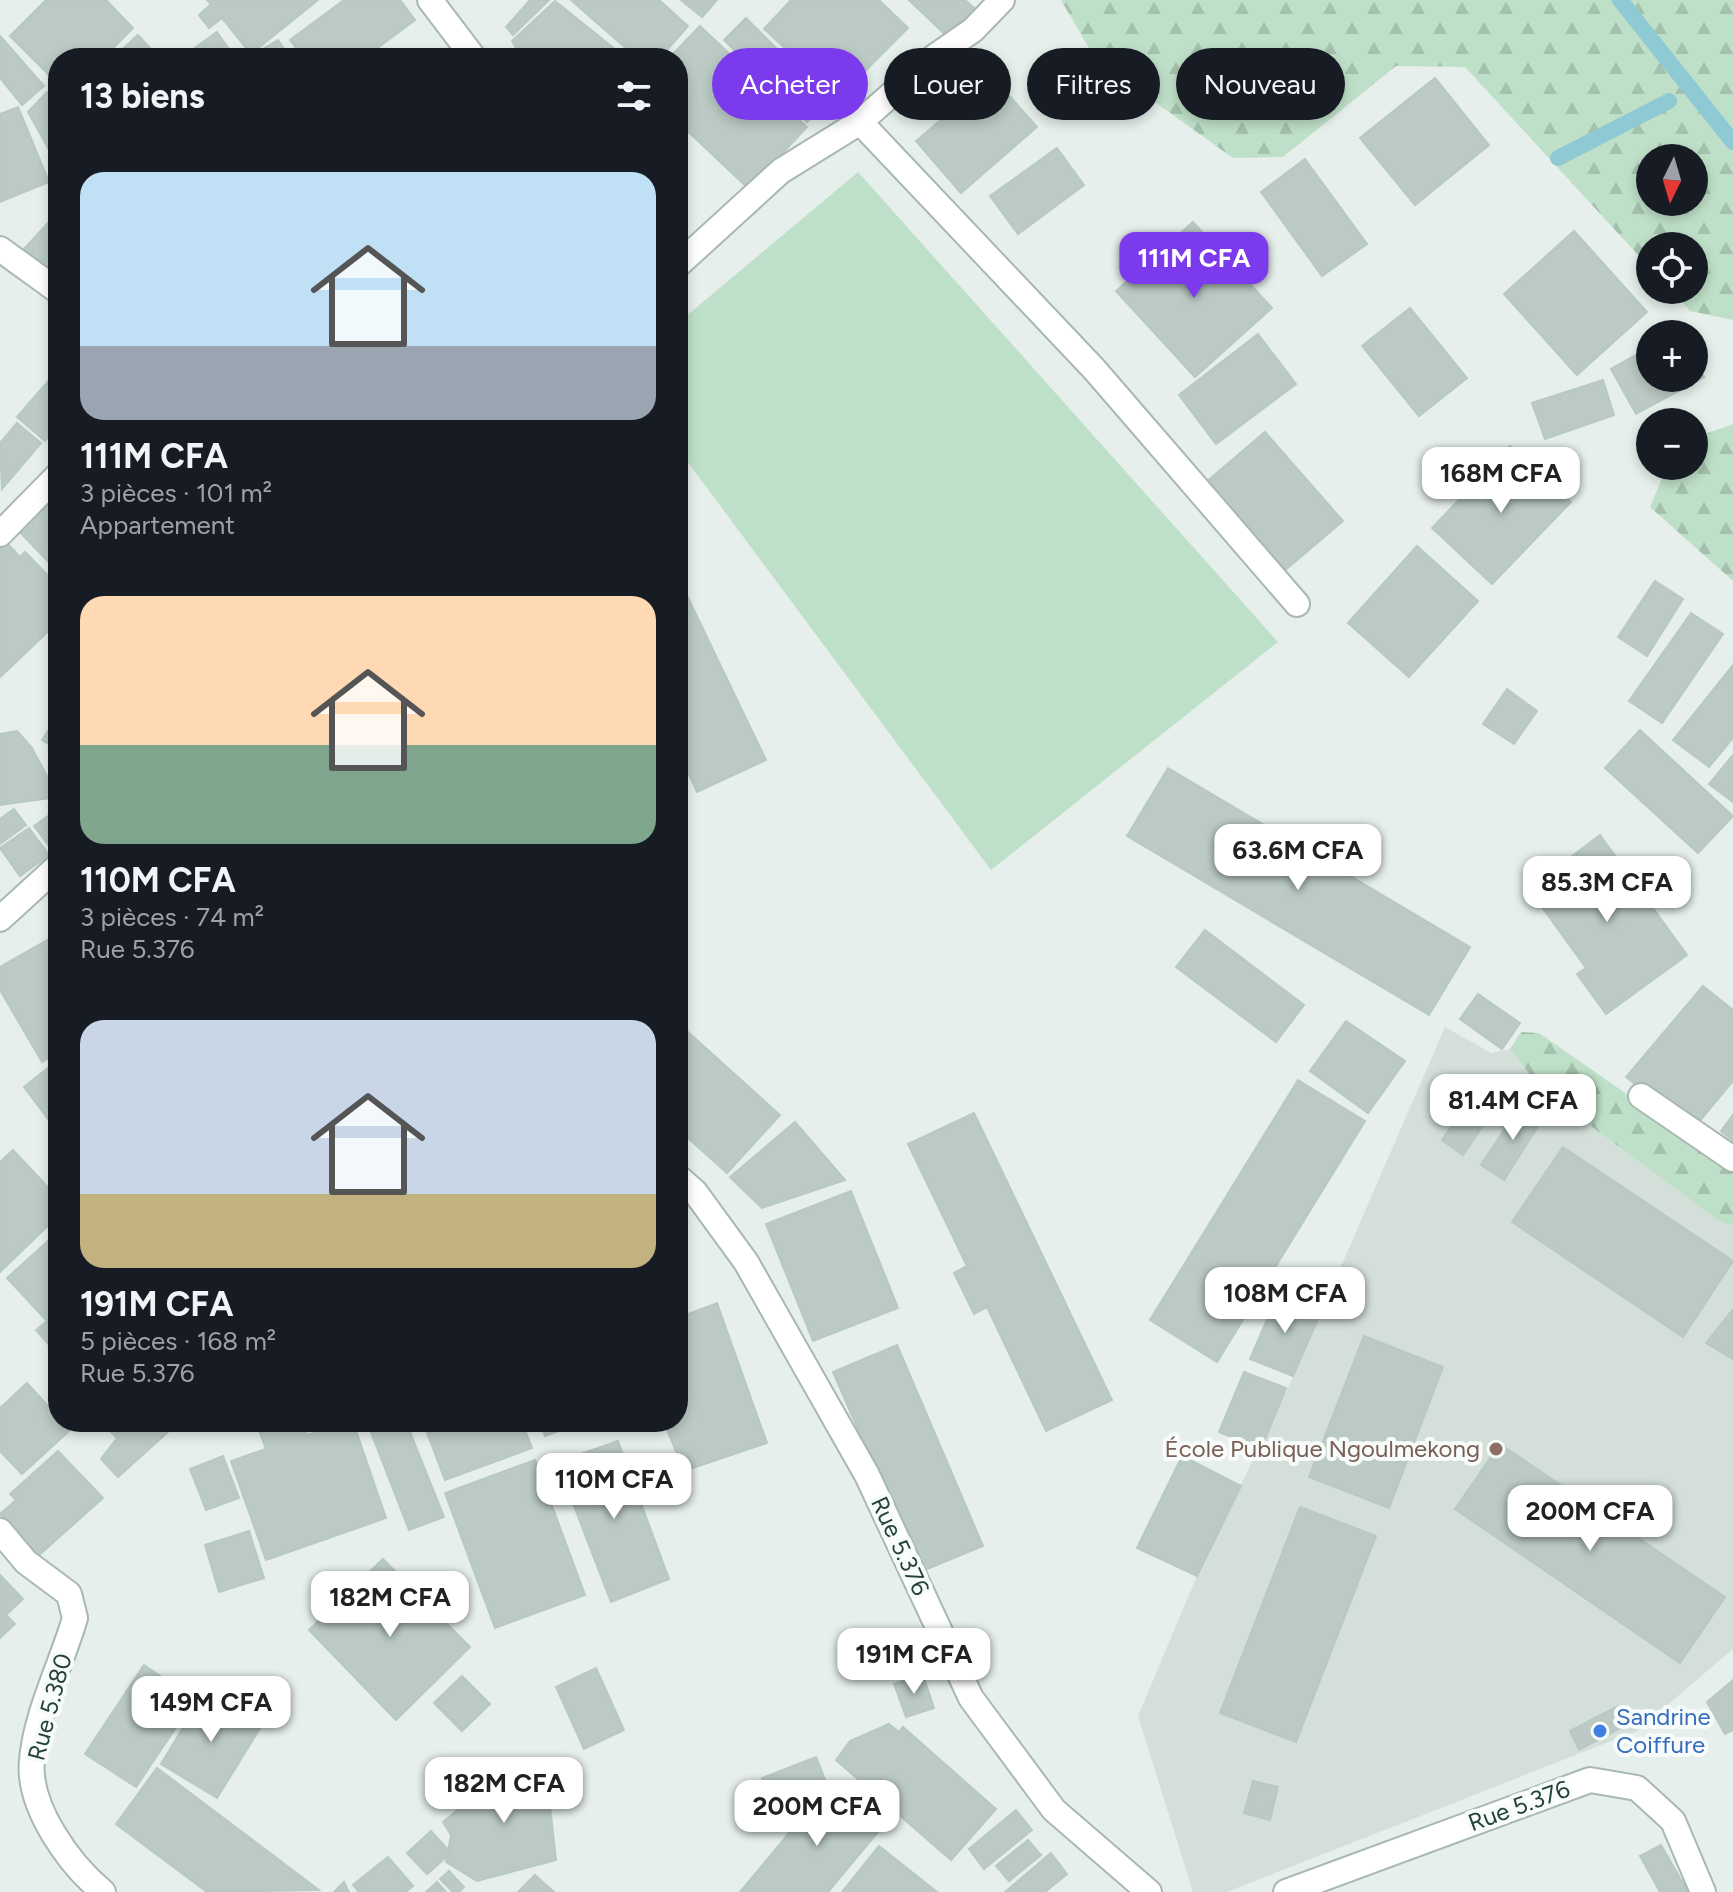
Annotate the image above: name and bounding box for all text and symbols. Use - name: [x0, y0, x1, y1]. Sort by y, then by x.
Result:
- chip: Acheter: [712, 48, 868, 120]
- chip: Louer: [884, 48, 1011, 120]
- chip: Filtres: [1027, 48, 1160, 120]
- chip: Nouveau: [1176, 48, 1345, 120]
- icon: filters: [612, 74, 656, 118]
- text: 13 biens: [80, 76, 205, 117]
- north arrow: [1636, 144, 1708, 216]
- map controls: [1636, 144, 1708, 480]
- icon: home: [296, 224, 440, 368]
- pin: 111M CFA: [1111, 232, 1277, 300]
- button: locate: [1636, 232, 1708, 304]
- text: 111M CFA: [1137, 242, 1251, 274]
- button: +: [1636, 320, 1708, 392]
- button: −: [1636, 408, 1708, 480]
- text: 111M CFA: [80, 436, 228, 477]
- pin: 168M CFA: [1418, 447, 1584, 515]
- text: 168M CFA: [1440, 457, 1562, 489]
- text: 3 pièces · 101 m²: [80, 477, 272, 509]
- text: Appartement: [80, 509, 235, 541]
- icon: home: [296, 648, 440, 792]
- pin: 63.6M CFA: [1206, 824, 1390, 892]
- text: 63.6M CFA: [1232, 834, 1364, 866]
- pin: 85.3M CFA: [1515, 856, 1699, 924]
- text: 110M CFA: [80, 860, 236, 901]
- text: 85.3M CFA: [1541, 866, 1673, 898]
- text: 3 pièces · 74 m²: [80, 901, 264, 933]
- text: Rue 5.376: [80, 933, 195, 965]
- icon: home: [296, 1072, 440, 1216]
- pin: 81.4M CFA: [1421, 1074, 1605, 1142]
- text: 81.4M CFA: [1448, 1084, 1578, 1116]
- pin: 108M CFA: [1202, 1267, 1368, 1335]
- text: 108M CFA: [1223, 1277, 1347, 1309]
- text: 191M CFA: [80, 1284, 233, 1325]
- text: 5 pièces · 168 m²: [80, 1325, 276, 1357]
- text: Rue 5.376: [80, 1357, 195, 1389]
- place label: École Publique Ngoulmekong: [1165, 1434, 1480, 1463]
- marker: École Publique Ngoulmekong: [1487, 1440, 1505, 1458]
- pin: 110M CFA: [531, 1453, 697, 1521]
- text: 110M CFA: [554, 1463, 674, 1495]
- pin: 200M CFA: [1507, 1485, 1673, 1553]
- street label: Rue 5.376: [865, 1492, 936, 1600]
- text: 200M CFA: [1525, 1495, 1655, 1527]
- pin: 182M CFA: [307, 1571, 473, 1639]
- text: 182M CFA: [329, 1581, 451, 1613]
- pin: 191M CFA: [831, 1628, 997, 1696]
- text: 191M CFA: [855, 1638, 973, 1670]
- street label: Rue 5.380: [21, 1650, 78, 1763]
- pin: 149M CFA: [128, 1676, 294, 1744]
- text: 149M CFA: [150, 1686, 272, 1718]
- place label: Sandrine Coiffure: [1616, 1702, 1711, 1759]
- marker: Sandrine Coiffure: [1591, 1722, 1609, 1740]
- pin: 182M CFA: [421, 1757, 587, 1825]
- text: 182M CFA: [443, 1767, 565, 1799]
- street label: Rue 5.376: [1464, 1774, 1573, 1837]
- pin: 200M CFA: [734, 1780, 900, 1848]
- text: 200M CFA: [752, 1790, 882, 1822]

